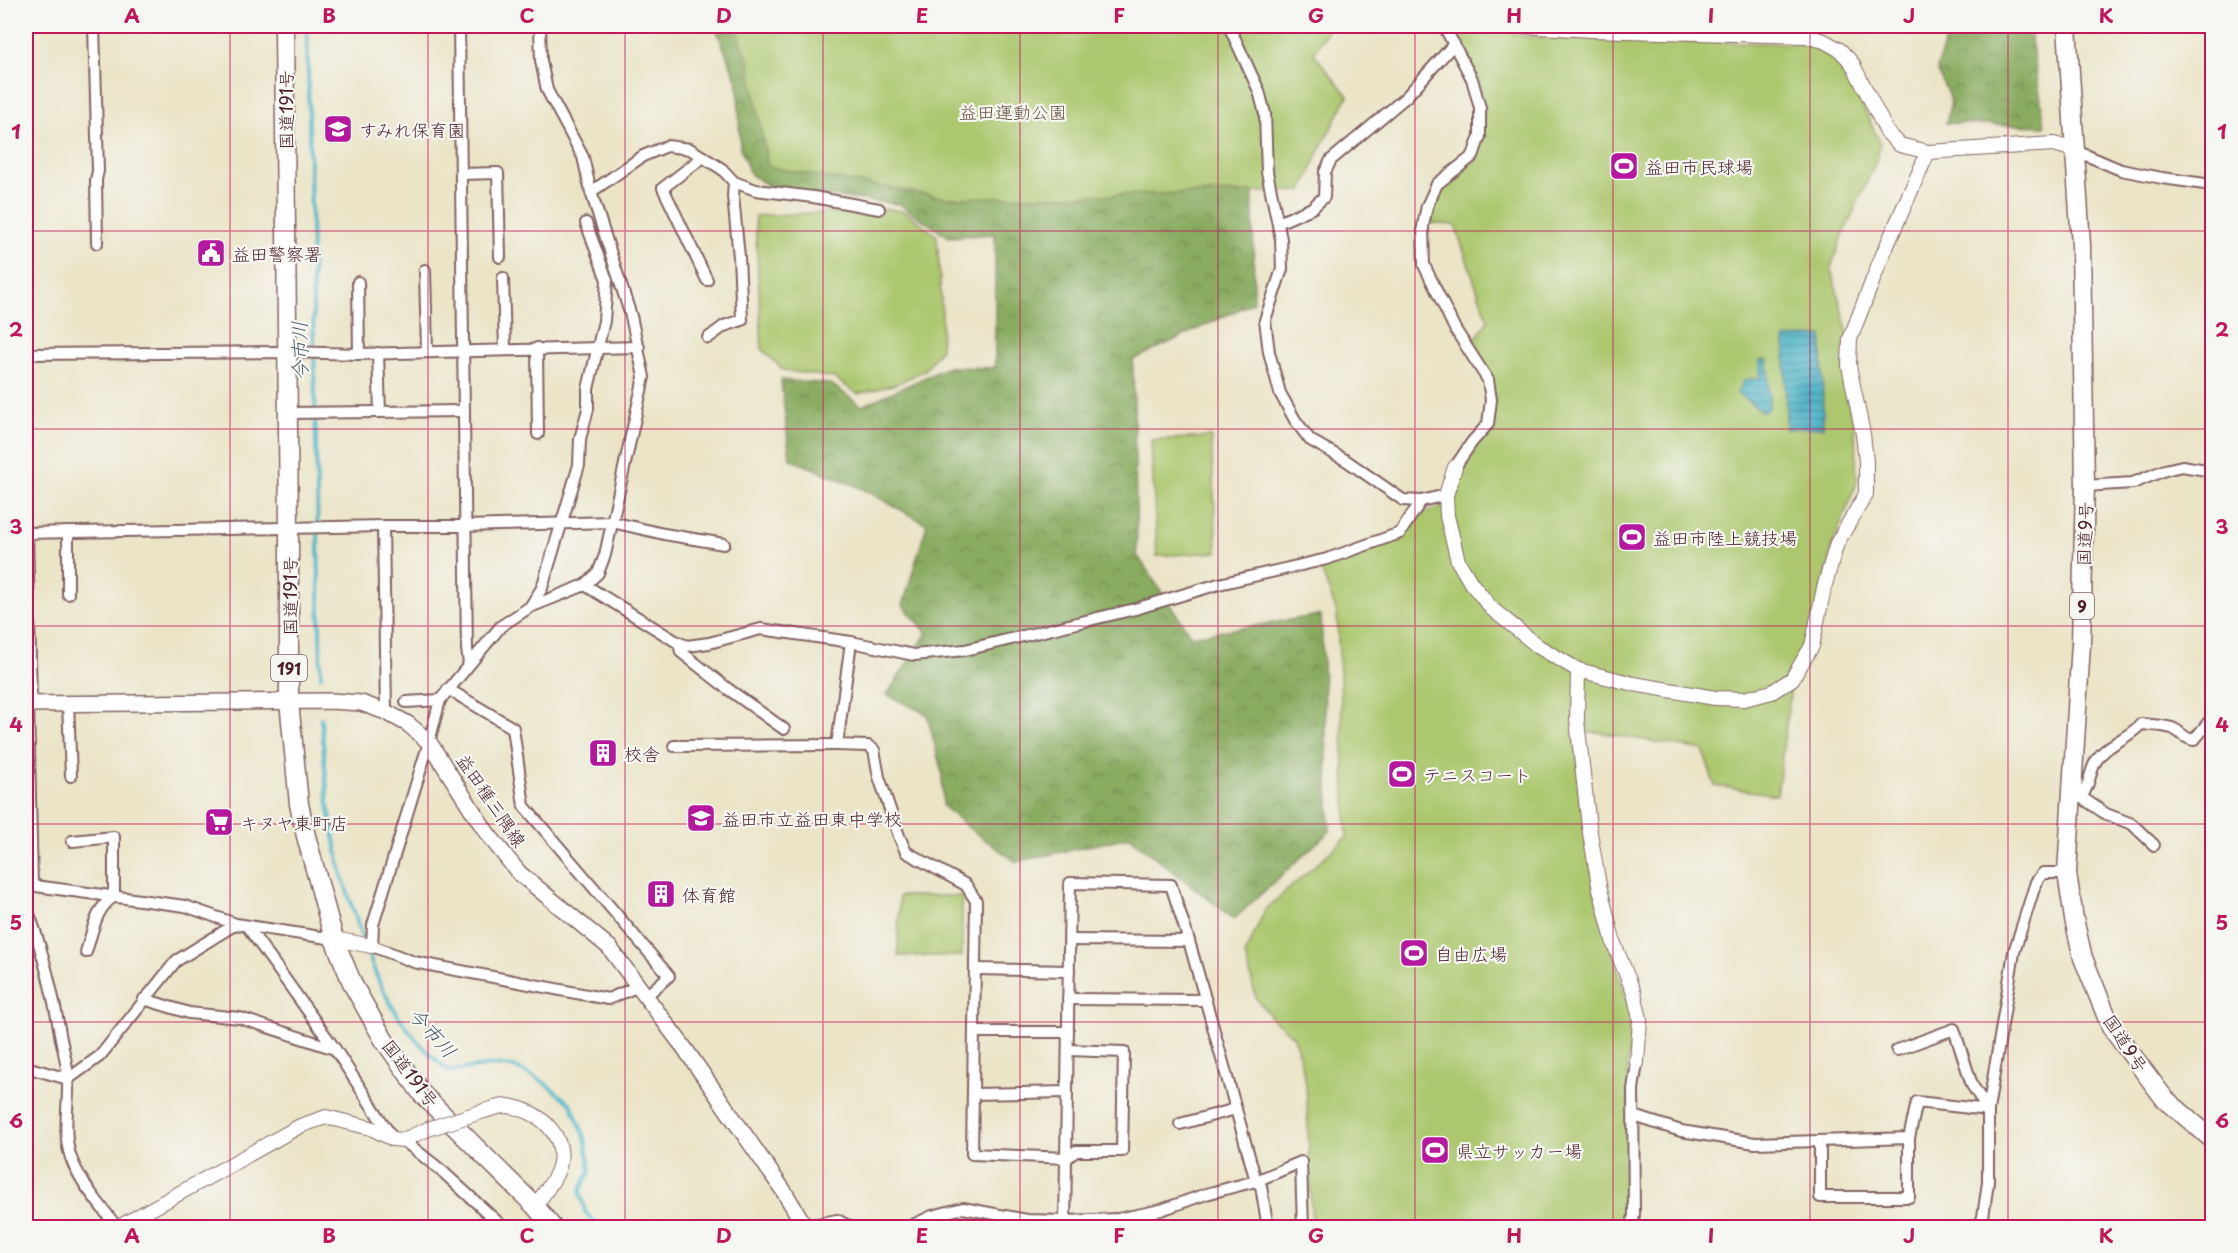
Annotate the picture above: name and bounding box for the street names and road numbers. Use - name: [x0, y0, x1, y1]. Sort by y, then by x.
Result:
- street label: 国道191号: [272, 70, 299, 150]
- street label: 国道9号: [2069, 501, 2099, 567]
- street label: 国道191号: [276, 556, 303, 636]
- road number: 9: [2070, 593, 2094, 619]
- road number: 191: [271, 655, 307, 681]
- street label: 益田種三隅線: [451, 748, 533, 852]
- street label: 国道9号: [2097, 1009, 2155, 1077]
- street label: 国道191号: [376, 1033, 446, 1113]

